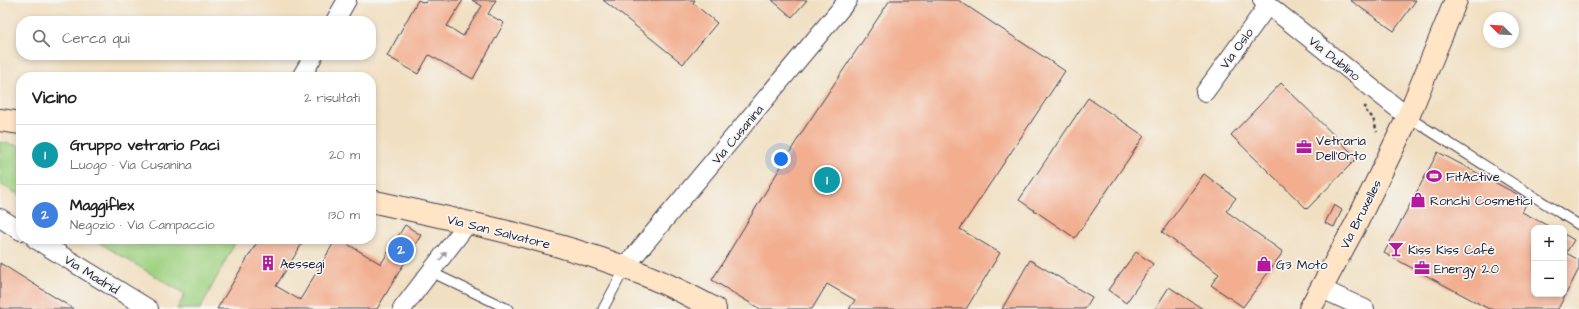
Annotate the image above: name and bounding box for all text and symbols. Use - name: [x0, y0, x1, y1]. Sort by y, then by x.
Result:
- north arrow: [1483, 12, 1519, 48]
- search box: [16, 16, 376, 60]
- street label: Via Oslo: [1216, 24, 1258, 73]
- icon: search: [30, 27, 52, 49]
- text: Cerca qui: [62, 28, 130, 49]
- street label: Via Dublino: [1305, 32, 1365, 86]
- text: Vicino: [32, 86, 77, 110]
- text: 2 risultati: [304, 89, 360, 107]
- street label: Via Cusanina: [708, 101, 768, 168]
- place label: Vetraria Dell'Orto: [1316, 132, 1367, 165]
- text: Gruppo vetrario Paci: [70, 135, 219, 156]
- office icon: Vetraria Dell'Orto: [1295, 138, 1313, 156]
- text: 1: [44, 146, 46, 164]
- text: 20 m: [329, 146, 360, 164]
- your location: [771, 149, 791, 169]
- text: Luogo · Via Cusanina: [70, 156, 192, 174]
- pin: 1: [814, 165, 840, 195]
- sports icon: FitActive: [1425, 167, 1443, 185]
- place label: FitActive: [1446, 168, 1500, 186]
- street label: Via Bruxelles: [1336, 176, 1386, 252]
- shop icon: Ronchi Cosmetici: [1409, 191, 1427, 209]
- place label: Ronchi Cosmetici: [1430, 192, 1533, 210]
- text: Maggiflex: [70, 195, 134, 216]
- text: 2: [41, 206, 49, 224]
- text: 130 m: [328, 206, 360, 224]
- street label: Via San Salvatore: [445, 210, 552, 253]
- text: Negozio · Via Campaccio: [70, 216, 215, 234]
- map controls: [1531, 225, 1567, 297]
- button: +: [1531, 225, 1567, 261]
- pin: 2: [388, 235, 414, 265]
- bar icon: Kiss Kiss Cafè: [1387, 240, 1405, 258]
- place label: Kiss Kiss Cafè: [1408, 241, 1495, 259]
- street label: Via Madrid: [61, 251, 123, 299]
- one-way arrow: [439, 251, 447, 261]
- building icon: Aessegi: [259, 254, 277, 272]
- place label: Aessegi: [280, 255, 324, 274]
- shop icon: G3 Moto: [1255, 255, 1273, 273]
- place label: G3 Moto: [1276, 256, 1328, 274]
- office icon: Energy 2.0: [1413, 259, 1431, 277]
- place label: Energy 2.0: [1434, 260, 1499, 279]
- button: −: [1531, 261, 1567, 297]

